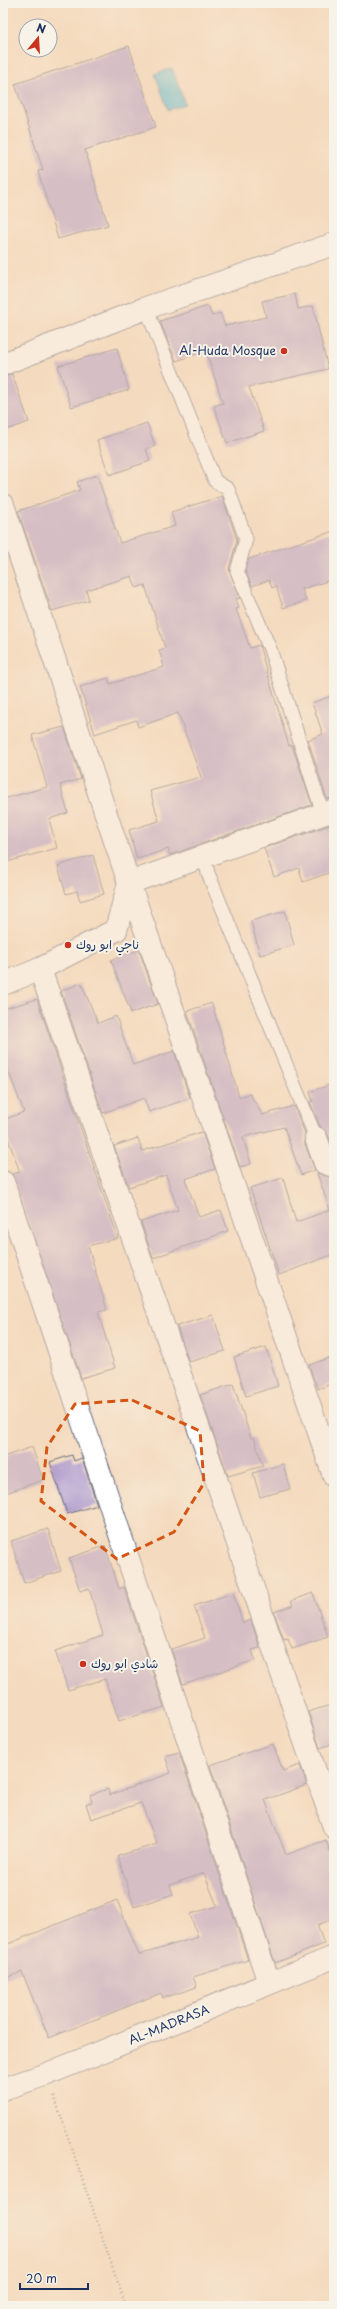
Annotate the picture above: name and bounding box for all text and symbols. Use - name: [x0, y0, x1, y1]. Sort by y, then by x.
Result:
- north arrow: [18, 18, 58, 58]
- text: N: [34, 19, 48, 38]
- place label: Al-Huda Mosque: [179, 341, 276, 359]
- marker: Al-Huda Mosque: [279, 346, 289, 356]
- place label: ناجي ابو روك: [76, 935, 139, 956]
- marker: ناجي ابو روك: [63, 940, 73, 950]
- place label: شادي ابو روك: [91, 1654, 158, 1673]
- marker: شادي ابو روك: [78, 1659, 88, 1669]
- street label: AL-MADRASA: [125, 2000, 212, 2048]
- scale bar: [20, 2265, 88, 2291]
- text: 20 m: [26, 2269, 57, 2287]

